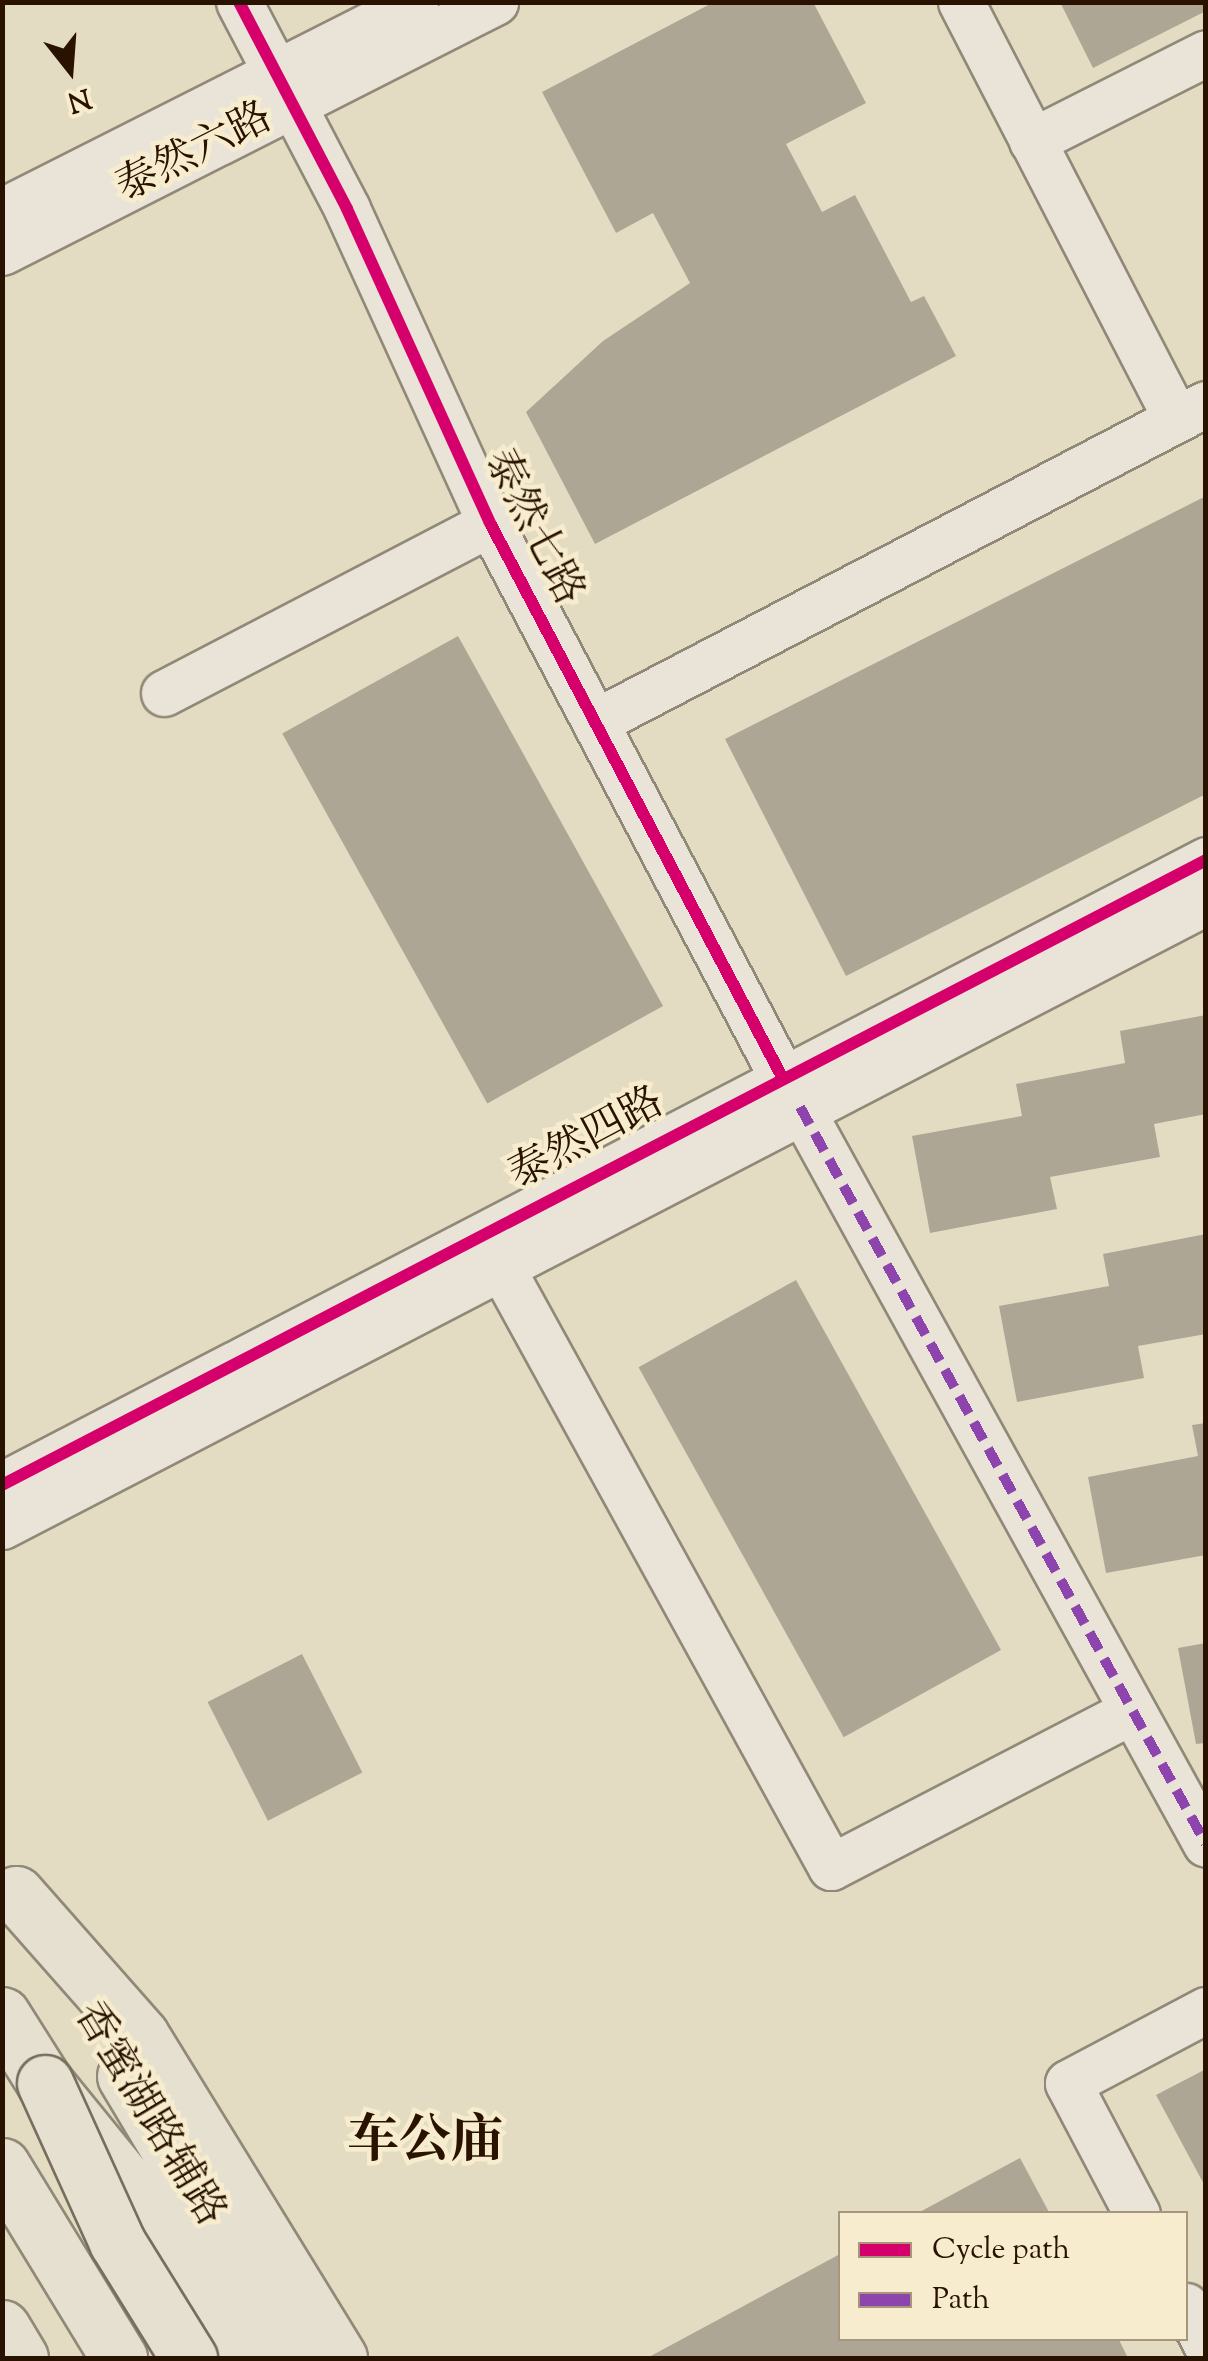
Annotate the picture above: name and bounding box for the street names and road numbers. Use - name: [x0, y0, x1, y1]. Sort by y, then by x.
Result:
- street label: 泰然六路: [109, 93, 281, 215]
- street label: 泰然七路: [471, 442, 593, 614]
- street label: 泰然四路: [501, 1078, 673, 1202]
- street label: 香蜜湖路辅路: [62, 1994, 234, 2236]

